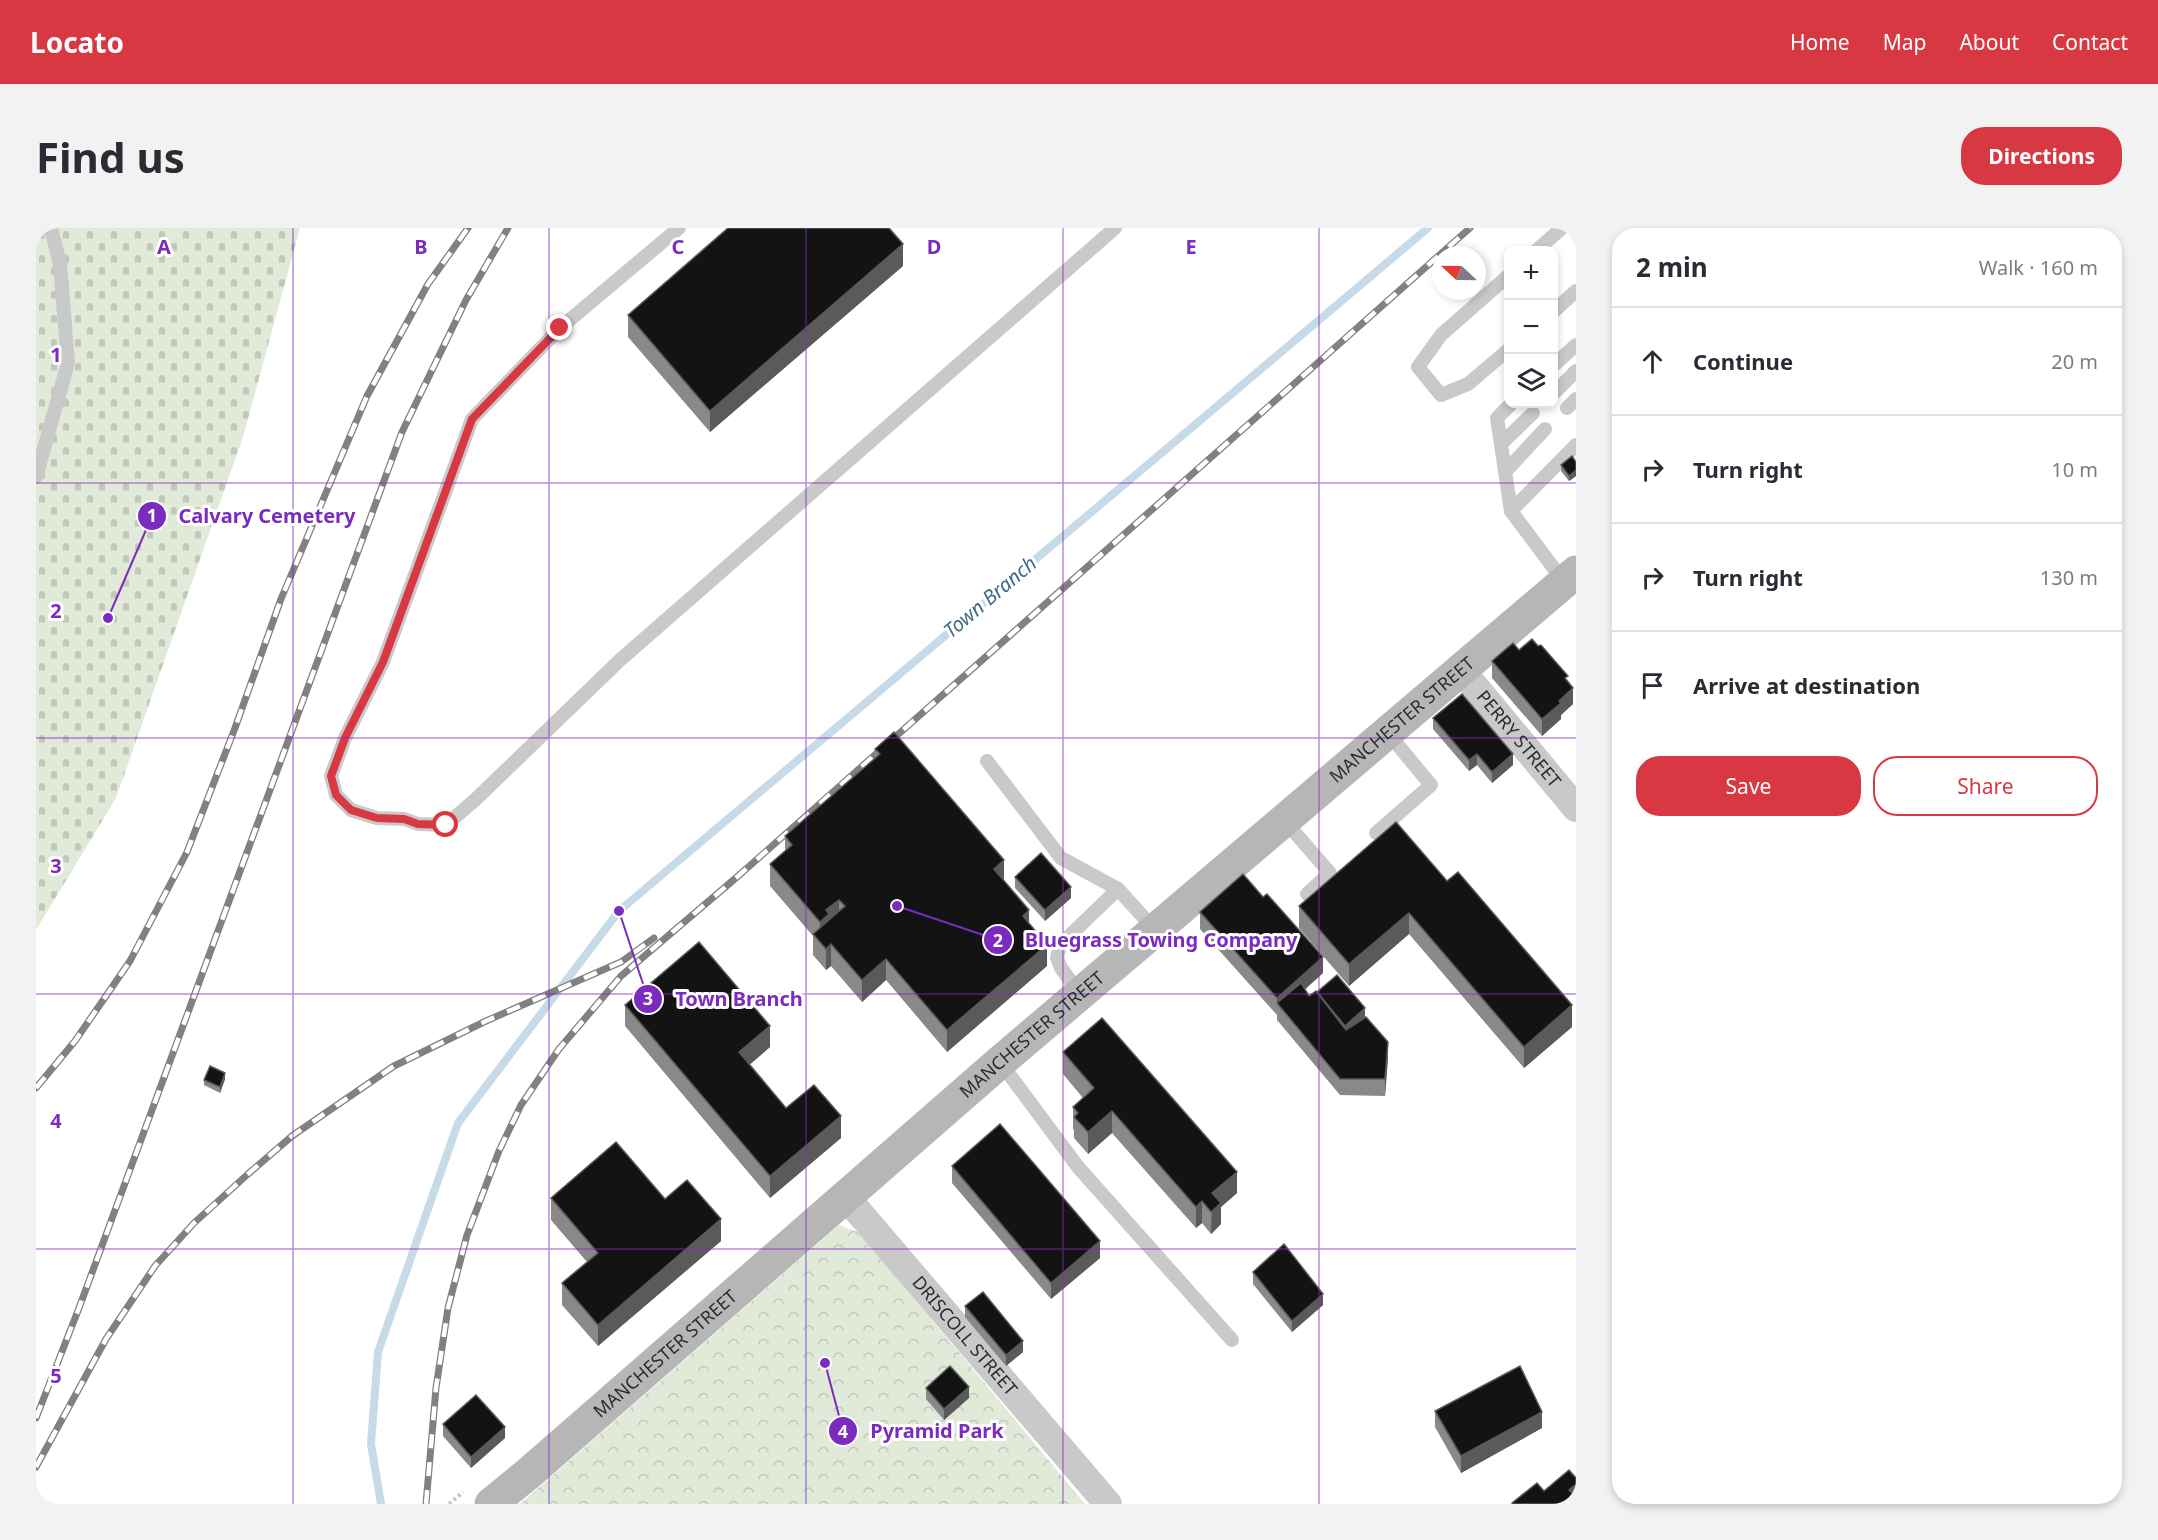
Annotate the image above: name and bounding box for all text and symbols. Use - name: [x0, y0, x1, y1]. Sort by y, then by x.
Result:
- text: Locato: [30, 23, 124, 61]
- text: Home: [1790, 28, 1850, 56]
- text: Map: [1883, 28, 1926, 56]
- text: About: [1959, 28, 2019, 56]
- text: Contact: [2052, 28, 2128, 56]
- button: Directions: [1961, 127, 2122, 185]
- text: Find us: [36, 128, 185, 185]
- text: A: [157, 233, 171, 260]
- text: B: [414, 233, 428, 260]
- text: C: [672, 233, 685, 260]
- text: D: [927, 233, 941, 260]
- text: E: [1185, 233, 1197, 260]
- north arrow: [1432, 246, 1486, 300]
- map controls: [1504, 246, 1558, 408]
- button: +: [1504, 246, 1558, 300]
- text: 2 min: [1636, 249, 1708, 285]
- text: Walk · 160 m: [1979, 254, 2098, 281]
- button: −: [1504, 300, 1558, 354]
- route end: [546, 314, 572, 340]
- text: 1: [50, 341, 62, 368]
- icon: ahead: [1636, 345, 1669, 378]
- text: Continue: [1693, 346, 1793, 376]
- text: 20 m: [2051, 348, 2098, 375]
- button: layers: [1504, 354, 1558, 408]
- icon: right: [1636, 453, 1669, 486]
- text: Turn right: [1693, 454, 1803, 484]
- text: 10 m: [2051, 456, 2098, 483]
- callout: Calvary Cemetery: [137, 497, 368, 535]
- text: Calvary Cemetery: [179, 502, 356, 529]
- text: 1: [147, 503, 157, 527]
- water label: Town Branch: [937, 550, 1042, 644]
- icon: right: [1636, 561, 1669, 594]
- text: Turn right: [1693, 562, 1803, 592]
- text: 130 m: [2040, 564, 2098, 591]
- text: 2: [50, 597, 62, 624]
- street label: MANCHESTER STREET: [1324, 651, 1479, 788]
- icon: arrive: [1636, 669, 1669, 702]
- text: Arrive at destination: [1693, 670, 1920, 700]
- street label: PERRY STREET: [1472, 685, 1567, 792]
- button: Save: [1636, 756, 1861, 816]
- button: Share: [1873, 756, 2098, 816]
- route start: [432, 811, 458, 837]
- text: 3: [50, 852, 62, 879]
- callout: Bluegrass Towing Company: [983, 921, 1309, 959]
- text: Bluegrass Towing Company: [1025, 926, 1298, 953]
- text: 2: [993, 928, 1003, 952]
- street label: MANCHESTER STREET: [954, 966, 1109, 1103]
- callout: Town Branch: [633, 980, 815, 1018]
- text: Town Branch: [675, 985, 803, 1012]
- text: 3: [643, 986, 653, 1010]
- text: 4: [50, 1107, 62, 1134]
- street label: DRISCOLL STREET: [907, 1270, 1023, 1400]
- street label: MANCHESTER STREET: [588, 1284, 742, 1423]
- text: 5: [50, 1362, 62, 1389]
- callout: Pyramid Park: [828, 1412, 1015, 1450]
- text: Pyramid Park: [870, 1417, 1004, 1444]
- text: 4: [838, 1419, 848, 1443]

